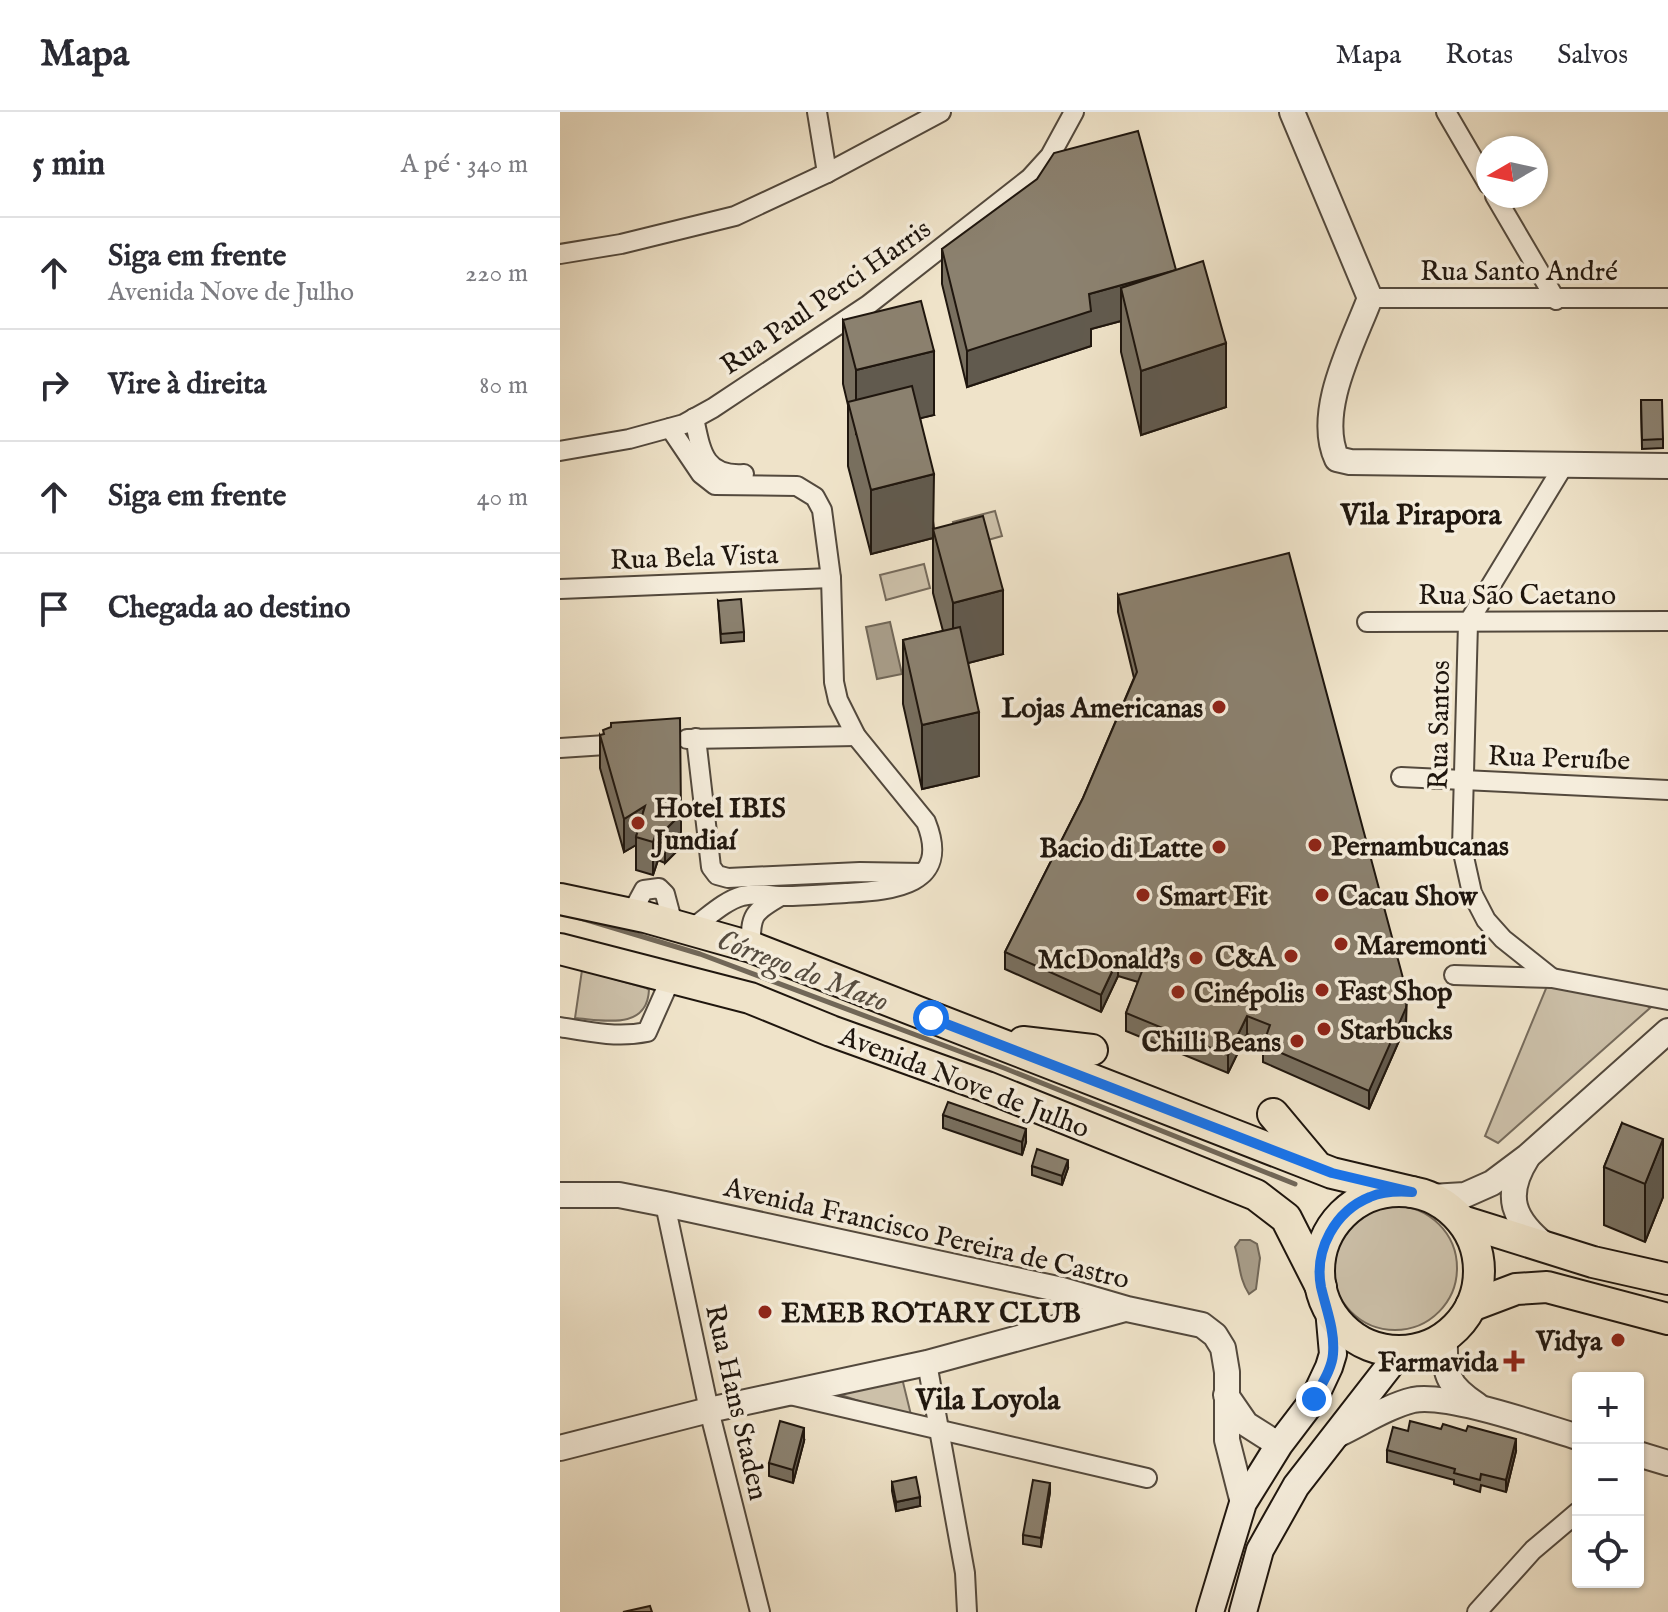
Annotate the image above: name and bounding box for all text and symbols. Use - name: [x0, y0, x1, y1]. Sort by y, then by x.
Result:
- text: Mapa: [40, 31, 129, 79]
- text: Mapa: [1336, 38, 1401, 73]
- text: Rotas: [1445, 38, 1513, 73]
- text: Salvos: [1557, 38, 1628, 73]
- north arrow: [1476, 136, 1548, 208]
- text: 5 min: [32, 143, 105, 186]
- text: A pé · 340 m: [401, 148, 528, 181]
- street label: Rua Paul Perci Harris: [714, 212, 938, 384]
- text: Siga em frente: [108, 238, 286, 276]
- icon: ahead: [32, 251, 76, 295]
- street label: Rua Santo André: [1420, 255, 1618, 290]
- text: 220 m: [465, 257, 528, 290]
- text: Avenida Nove de Julho: [108, 276, 354, 309]
- icon: right: [32, 363, 76, 407]
- text: Vire à direita: [108, 366, 267, 404]
- text: 80 m: [479, 369, 528, 402]
- icon: ahead: [32, 475, 76, 519]
- text: Siga em frente: [108, 478, 286, 516]
- text: 40 m: [477, 481, 528, 514]
- district label: Vila Pirapora: [1339, 497, 1503, 535]
- street label: Rua Bela Vista: [609, 538, 780, 579]
- street label: Rua São Caetano: [1418, 579, 1616, 614]
- icon: arrive: [32, 587, 76, 631]
- text: Chegada ao destino: [108, 590, 350, 628]
- street label: Rua Santos: [1422, 660, 1459, 790]
- place label: Lojas Americanas: [1001, 692, 1203, 727]
- marker: Lojas Americanas: [1210, 698, 1228, 716]
- street label: Rua Peruíbe: [1487, 740, 1631, 779]
- place label: Hotel IBIS Jundiaí: [650, 792, 786, 859]
- marker: Hotel IBIS Jundiaí: [629, 814, 647, 832]
- place label: Pernambucanas: [1331, 830, 1509, 865]
- place label: Bacio di Latte: [1039, 832, 1203, 867]
- marker: Pernambucanas: [1306, 836, 1324, 854]
- marker: Bacio di Latte: [1210, 838, 1228, 856]
- place label: Smart Fit: [1159, 880, 1268, 915]
- place label: Cacau Show: [1338, 880, 1479, 915]
- marker: Smart Fit: [1134, 886, 1152, 904]
- marker: Cacau Show: [1313, 886, 1331, 904]
- water label: Córrego do Mato: [711, 922, 893, 1022]
- place label: Maremonti: [1357, 929, 1488, 964]
- marker: Maremonti: [1332, 935, 1350, 953]
- place label: C&A: [1215, 941, 1276, 976]
- place label: McDonald's: [1038, 943, 1180, 978]
- marker: C&A: [1282, 947, 1300, 965]
- marker: McDonald's: [1187, 949, 1205, 967]
- place label: Fast Shop: [1338, 975, 1452, 1010]
- place label: Cinépolis: [1194, 977, 1304, 1012]
- marker: Fast Shop: [1313, 981, 1331, 999]
- marker: Cinépolis: [1169, 983, 1187, 1001]
- route start: [913, 1000, 949, 1036]
- place label: Starbucks: [1340, 1014, 1453, 1049]
- street label: Avenida Nove de Julho: [833, 1019, 1094, 1147]
- marker: Starbucks: [1315, 1020, 1333, 1038]
- place label: Chilli Beans: [1141, 1026, 1281, 1061]
- marker: Chilli Beans: [1288, 1032, 1306, 1050]
- street label: Avenida Francisco Pereira de Castro: [719, 1171, 1132, 1298]
- place label: EMEB ROTARY CLUB: [781, 1297, 1081, 1332]
- street label: Rua Hans Staden: [696, 1301, 775, 1504]
- marker: EMEB ROTARY CLUB: [756, 1303, 774, 1321]
- place label: Vidya: [1535, 1325, 1603, 1360]
- marker: Vidya: [1609, 1331, 1627, 1349]
- place label: Farmavida: [1378, 1346, 1499, 1381]
- marker: Farmavida: [1505, 1352, 1523, 1370]
- map controls: [1572, 1372, 1644, 1588]
- button: +: [1572, 1372, 1644, 1444]
- route end: [1296, 1381, 1332, 1417]
- district label: Vila Loyola: [915, 1382, 1061, 1420]
- button: −: [1572, 1444, 1644, 1516]
- button: locate: [1572, 1516, 1644, 1588]

